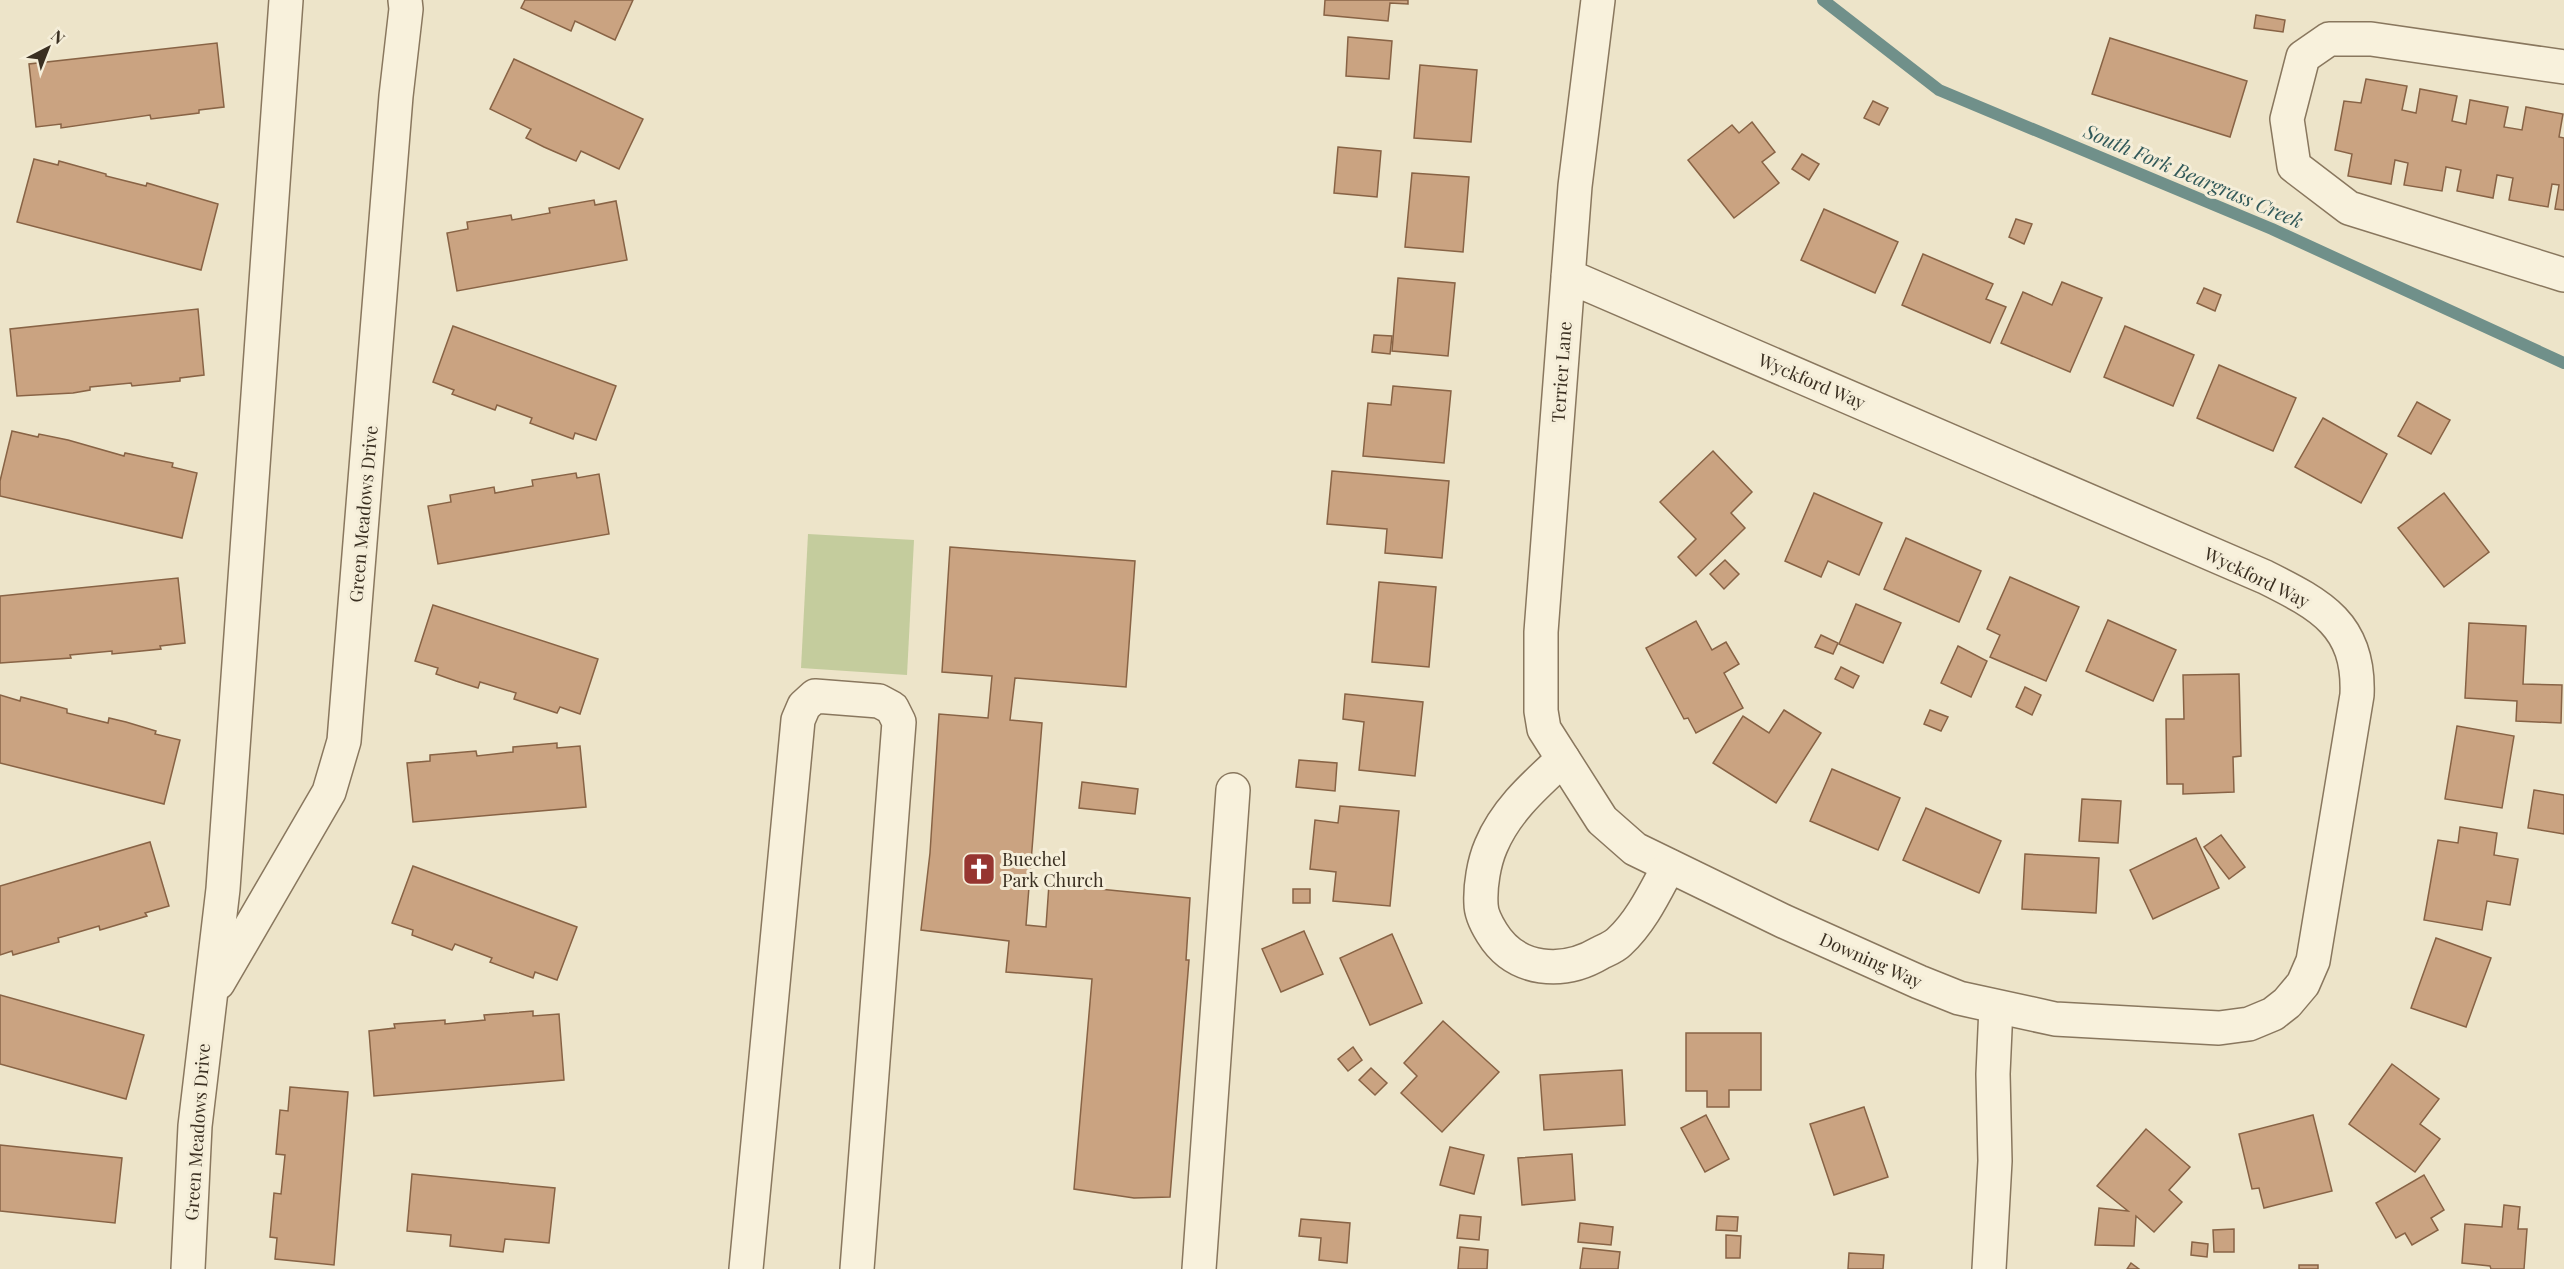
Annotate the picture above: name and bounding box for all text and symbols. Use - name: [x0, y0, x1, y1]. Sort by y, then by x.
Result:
- north arrow: [18, 18, 78, 78]
- text: N: [47, 25, 70, 48]
- water label: South Fork Beargrass Creek: [2079, 116, 2308, 234]
- street label: Terrier Lane: [1545, 321, 1577, 423]
- street label: Wyckford Way: [1754, 347, 1869, 414]
- street label: Green Meadows Drive: [343, 424, 383, 604]
- street label: Wyckford Way: [2199, 541, 2314, 613]
- place label: Buechel Park Church: [1002, 847, 1104, 892]
- church icon: Buechel Park Church: [961, 851, 997, 887]
- street label: Downing Way: [1816, 927, 1926, 993]
- street label: Green Meadows Drive: [179, 1043, 215, 1221]

